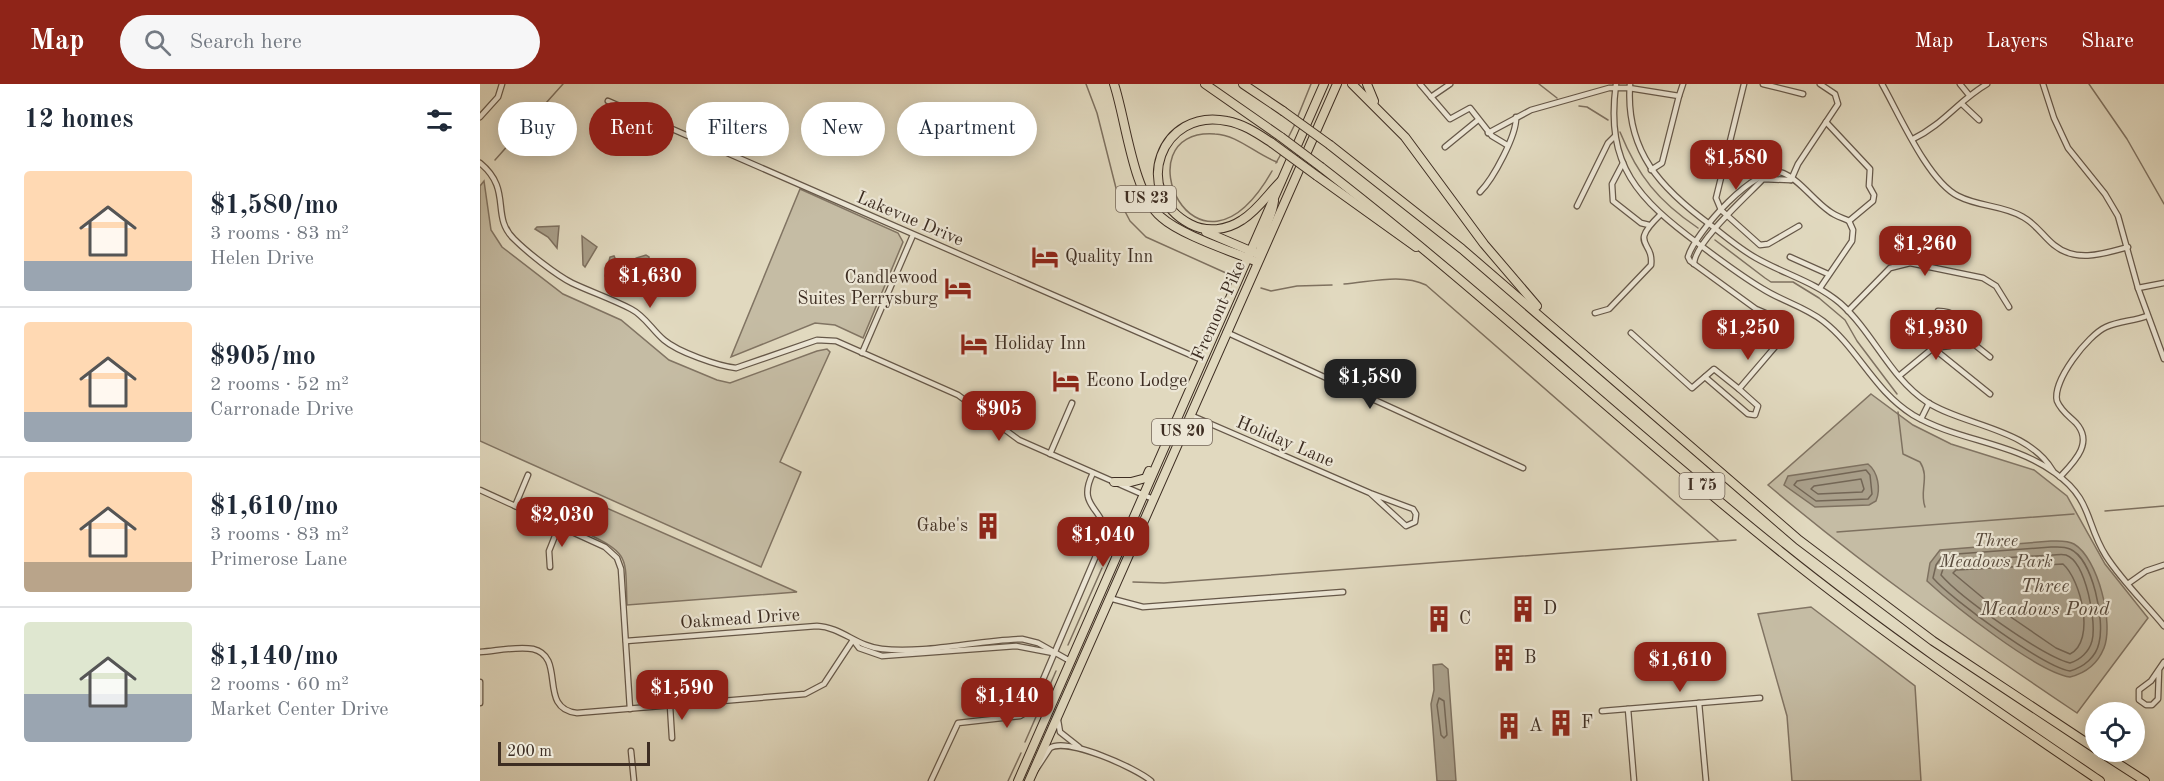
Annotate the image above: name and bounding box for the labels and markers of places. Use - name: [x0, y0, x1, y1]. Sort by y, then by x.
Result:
- pin: $1,580: [1687, 140, 1785, 191]
- pin: $1,260: [1876, 226, 1974, 277]
- hotel icon: Quality Inn: [1030, 242, 1060, 272]
- place label: Quality Inn: [1065, 248, 1154, 266]
- pin: $1,630: [601, 258, 699, 309]
- place label: Candlewood Suites Perrysburg: [797, 269, 938, 308]
- hotel icon: Candlewood Suites Perrysburg: [943, 273, 973, 303]
- pin: $1,250: [1699, 310, 1797, 361]
- pin: $1,930: [1887, 310, 1985, 361]
- hotel icon: Holiday Inn: [959, 329, 989, 359]
- place label: Holiday Inn: [994, 335, 1086, 353]
- pin: $1,580: [1321, 359, 1419, 410]
- hotel icon: Econo Lodge: [1051, 366, 1081, 396]
- place label: Econo Lodge: [1086, 372, 1187, 390]
- pin: $905: [963, 391, 1035, 442]
- pin: $2,030: [513, 497, 611, 548]
- building icon: Gabe's: [973, 511, 1003, 541]
- place label: Gabe's: [917, 517, 968, 535]
- pin: $1,040: [1054, 517, 1152, 568]
- building icon: D: [1508, 594, 1538, 624]
- place label: D: [1543, 600, 1557, 618]
- building icon: C: [1424, 604, 1454, 634]
- place label: C: [1459, 610, 1471, 628]
- pin: $1,610: [1631, 642, 1729, 693]
- building icon: B: [1489, 643, 1519, 673]
- place label: B: [1524, 649, 1536, 667]
- pin: $1,590: [633, 670, 731, 721]
- pin: $1,140: [958, 678, 1056, 729]
- building icon: F: [1546, 708, 1576, 738]
- building icon: A: [1494, 711, 1524, 741]
- place label: F: [1581, 714, 1593, 732]
- place label: A: [1529, 717, 1543, 735]

